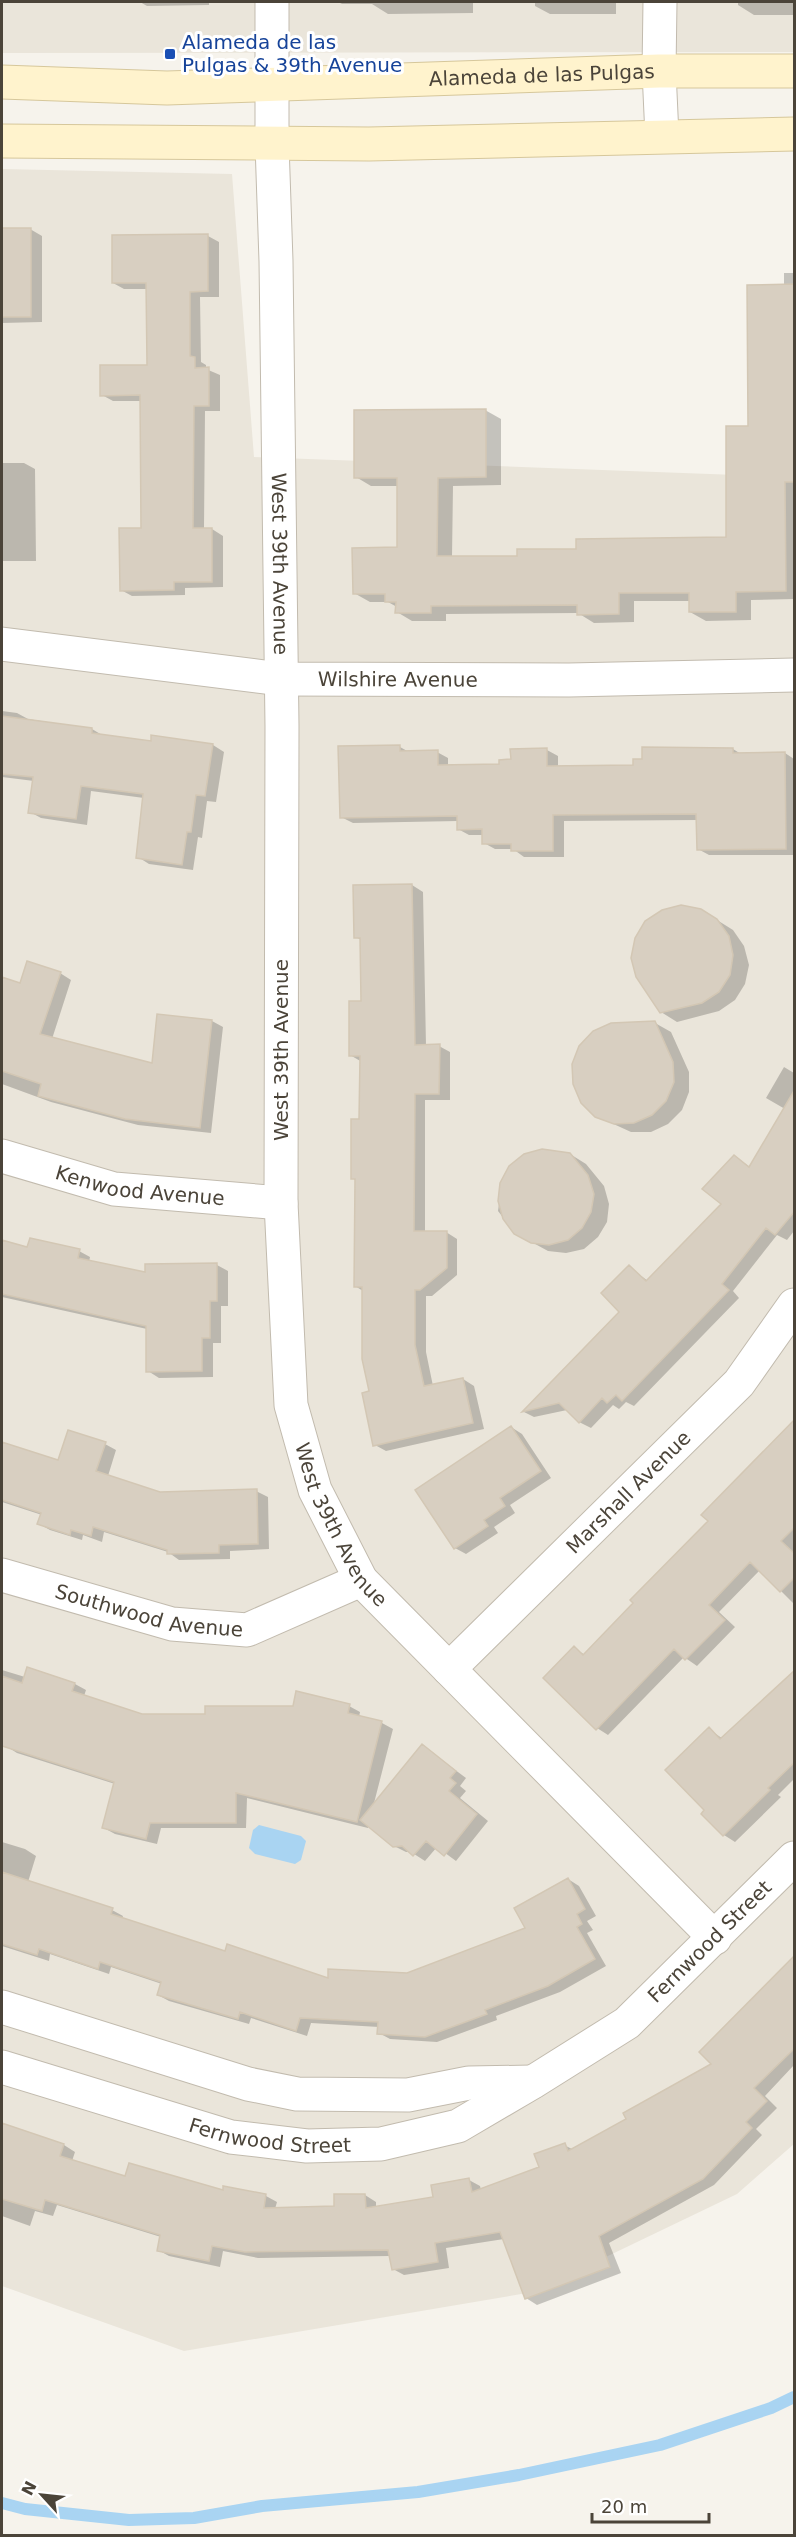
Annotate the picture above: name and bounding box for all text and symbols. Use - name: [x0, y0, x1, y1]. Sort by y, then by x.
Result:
- place label: Alameda de las Pulgas & 39th Avenue: [182, 30, 402, 77]
- marker: Alameda de las Pulgas & 39th Avenue: [163, 47, 177, 61]
- street label: Alameda de las Pulgas: [428, 59, 655, 91]
- street label: West 39th Avenue: [267, 473, 293, 655]
- street label: Wilshire Avenue: [318, 667, 478, 692]
- street label: West 39th Avenue: [269, 959, 293, 1141]
- street label: Kenwood Avenue: [53, 1160, 226, 1210]
- street label: Marshall Avenue: [561, 1426, 696, 1559]
- street label: West 39th Avenue: [290, 1440, 392, 1611]
- street label: Southwood Avenue: [52, 1579, 244, 1642]
- street label: Fernwood Street: [643, 1875, 776, 2008]
- street label: Fernwood Street: [186, 2113, 351, 2158]
- north arrow: [12, 2465, 72, 2525]
- text: N: [18, 2478, 41, 2499]
- scale bar: [592, 2486, 709, 2524]
- text: 20 m: [601, 2496, 647, 2517]

